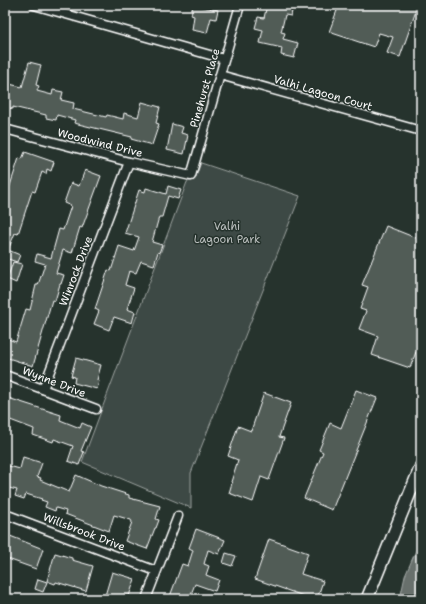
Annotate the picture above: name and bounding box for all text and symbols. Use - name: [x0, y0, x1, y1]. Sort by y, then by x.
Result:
- street label: Pinehurst Place: [187, 47, 223, 129]
- street label: Valhi Lagoon Court: [272, 72, 374, 114]
- street label: Woodwind Drive: [56, 125, 144, 161]
- park label: Valhi Lagoon Park: [194, 219, 260, 247]
- street label: Winrock Drive: [56, 234, 96, 308]
- street label: Wynne Drive: [20, 363, 88, 401]
- street label: Willsbrook Drive: [41, 509, 127, 555]

